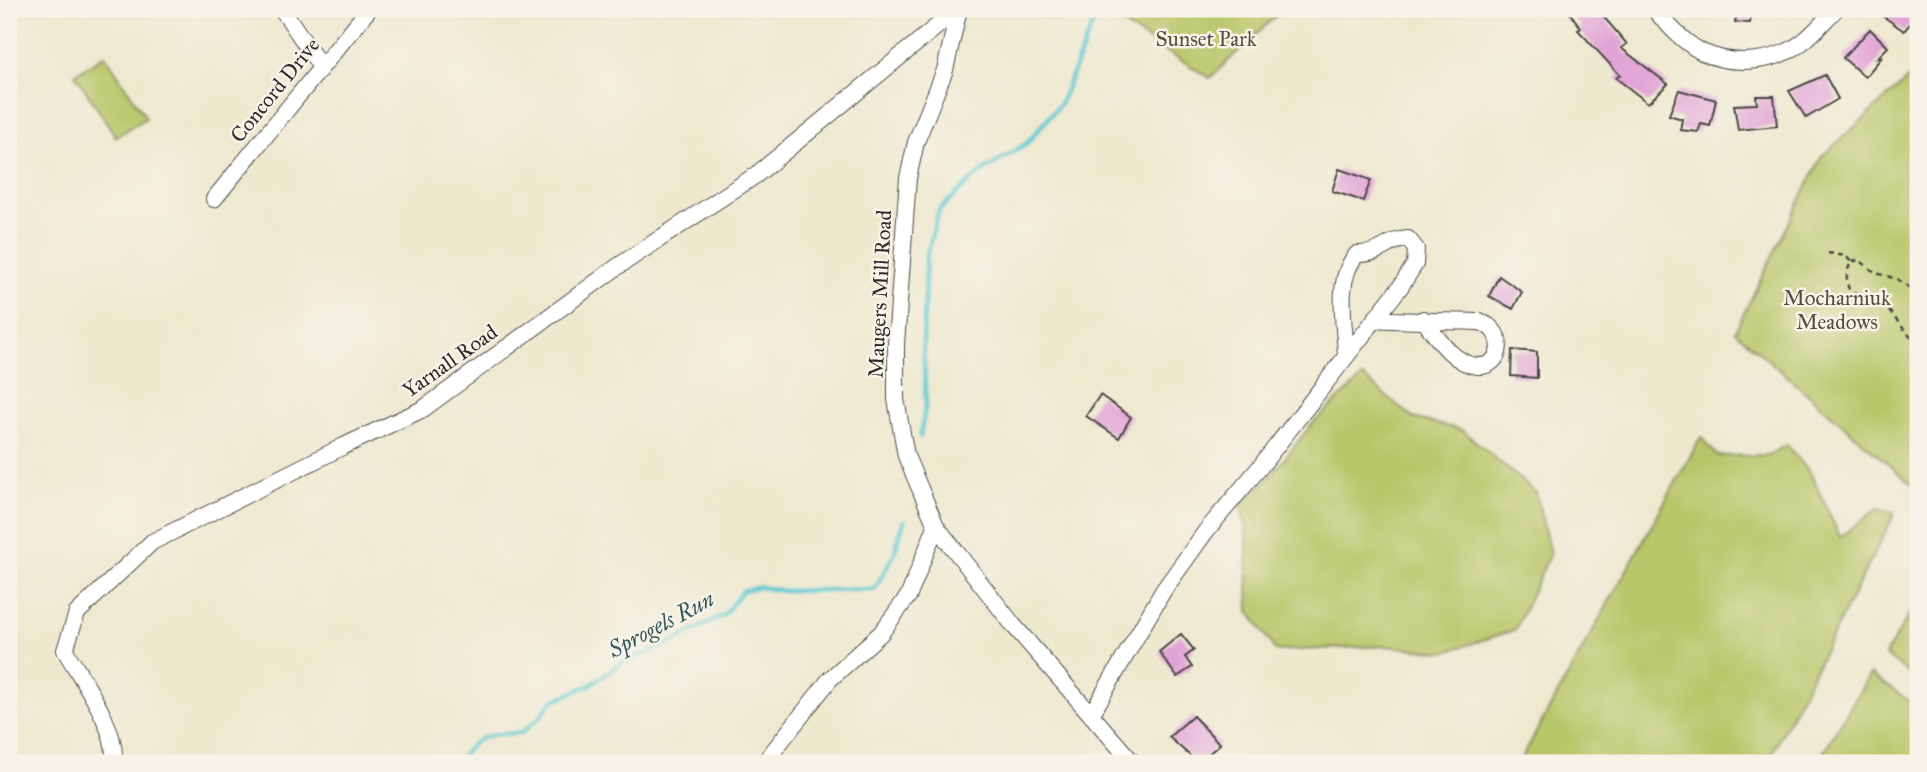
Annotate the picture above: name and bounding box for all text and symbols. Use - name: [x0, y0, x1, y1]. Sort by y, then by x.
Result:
- park label: Sunset Park: [1156, 26, 1257, 52]
- street label: Concord Drive: [225, 32, 325, 148]
- street label: Maugers Mill Road: [863, 209, 897, 379]
- park label: Mocharniuk Meadows: [1783, 285, 1891, 335]
- street label: Yarnall Road: [398, 319, 503, 403]
- water label: Sprogels Run: [602, 584, 719, 665]

